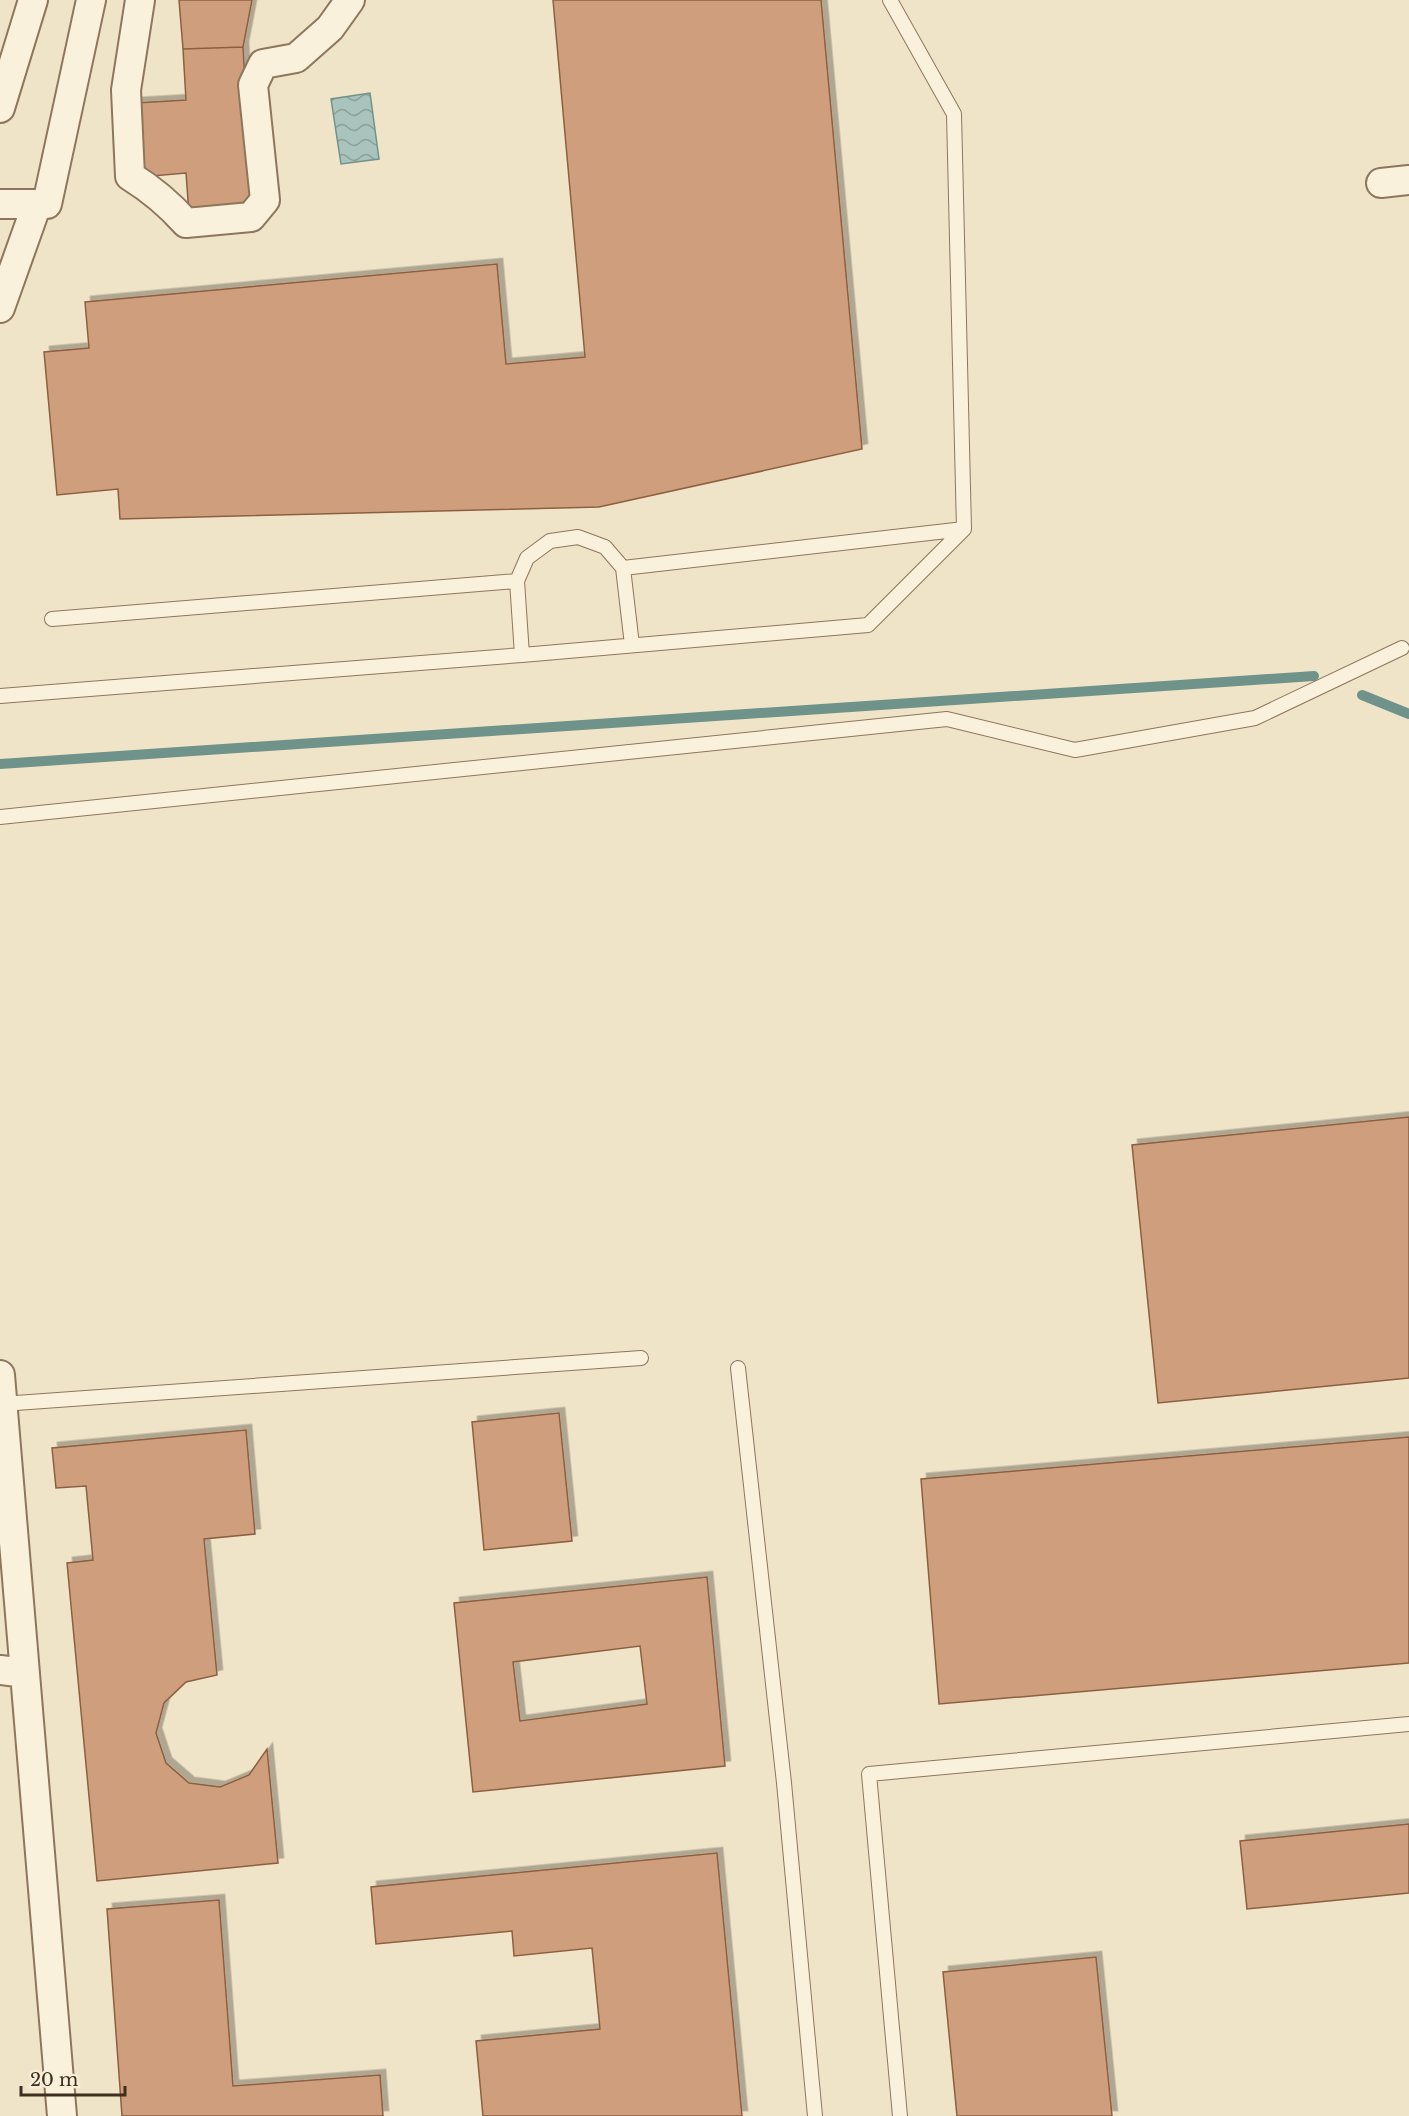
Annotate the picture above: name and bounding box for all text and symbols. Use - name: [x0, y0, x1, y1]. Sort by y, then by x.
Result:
- scale bar: [21, 2059, 124, 2097]
- text: 20 m: [30, 2069, 78, 2091]

